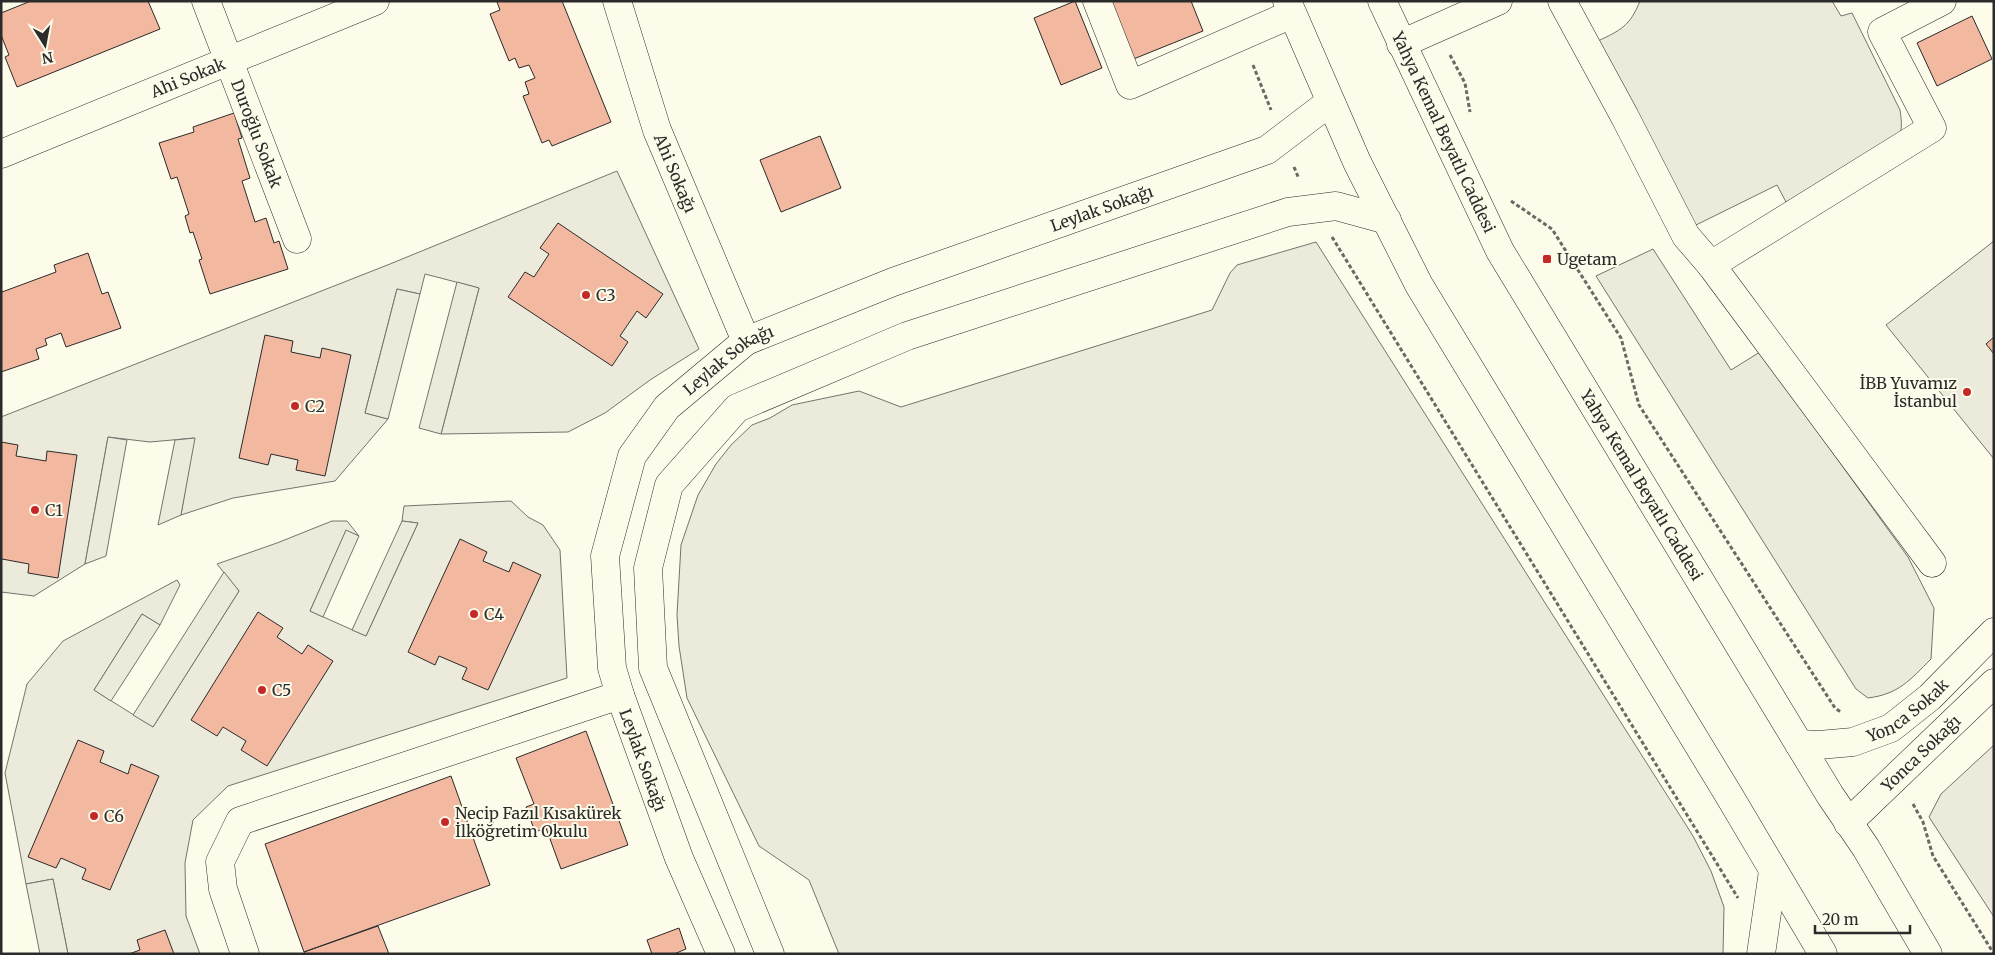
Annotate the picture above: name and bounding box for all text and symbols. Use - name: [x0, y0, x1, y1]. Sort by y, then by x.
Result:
- north arrow: [20, 20, 70, 70]
- street label: Yahya Kemal Beyatlı Caddesi: [1387, 28, 1500, 236]
- text: N: [40, 48, 55, 68]
- street label: Ahi Sokak: [147, 53, 229, 102]
- street label: Duroğlu Sokak: [227, 77, 287, 191]
- street label: Ahi Sokağı: [649, 130, 701, 216]
- street label: Leylak Sokağı: [1048, 181, 1156, 236]
- place label: Ugetam: [1557, 249, 1617, 269]
- marker: Ugetam: [1541, 253, 1553, 265]
- place label: C3: [596, 285, 616, 305]
- marker: C3: [580, 289, 592, 301]
- street label: Leylak Sokağı: [679, 321, 776, 399]
- place label: İBB Yuvamız İstanbul: [1859, 373, 1957, 411]
- street label: Yahya Kemal Beyatlı Caddesi: [1576, 385, 1707, 584]
- marker: İBB Yuvamız İstanbul: [1961, 386, 1973, 398]
- place label: C2: [305, 396, 325, 416]
- marker: C2: [289, 400, 301, 412]
- place label: C1: [45, 500, 63, 520]
- marker: C1: [29, 504, 41, 516]
- place label: C4: [484, 604, 504, 624]
- marker: C4: [468, 608, 480, 620]
- street label: Yonca Sokak: [1863, 674, 1953, 746]
- place label: C5: [272, 680, 291, 700]
- marker: C5: [256, 684, 268, 696]
- street label: Leylak Sokağı: [615, 706, 671, 814]
- street label: Yonca Sokağı: [1876, 711, 1965, 796]
- place label: Necip Fazıl Kısakürek İlköğretim Okulu: [455, 803, 622, 841]
- place label: C6: [104, 806, 124, 826]
- marker: C6: [88, 810, 100, 822]
- marker: Necip Fazıl Kısakürek İlköğretim Okulu: [439, 816, 451, 828]
- scale bar: [1815, 902, 1910, 934]
- text: 20 m: [1822, 910, 1859, 929]

